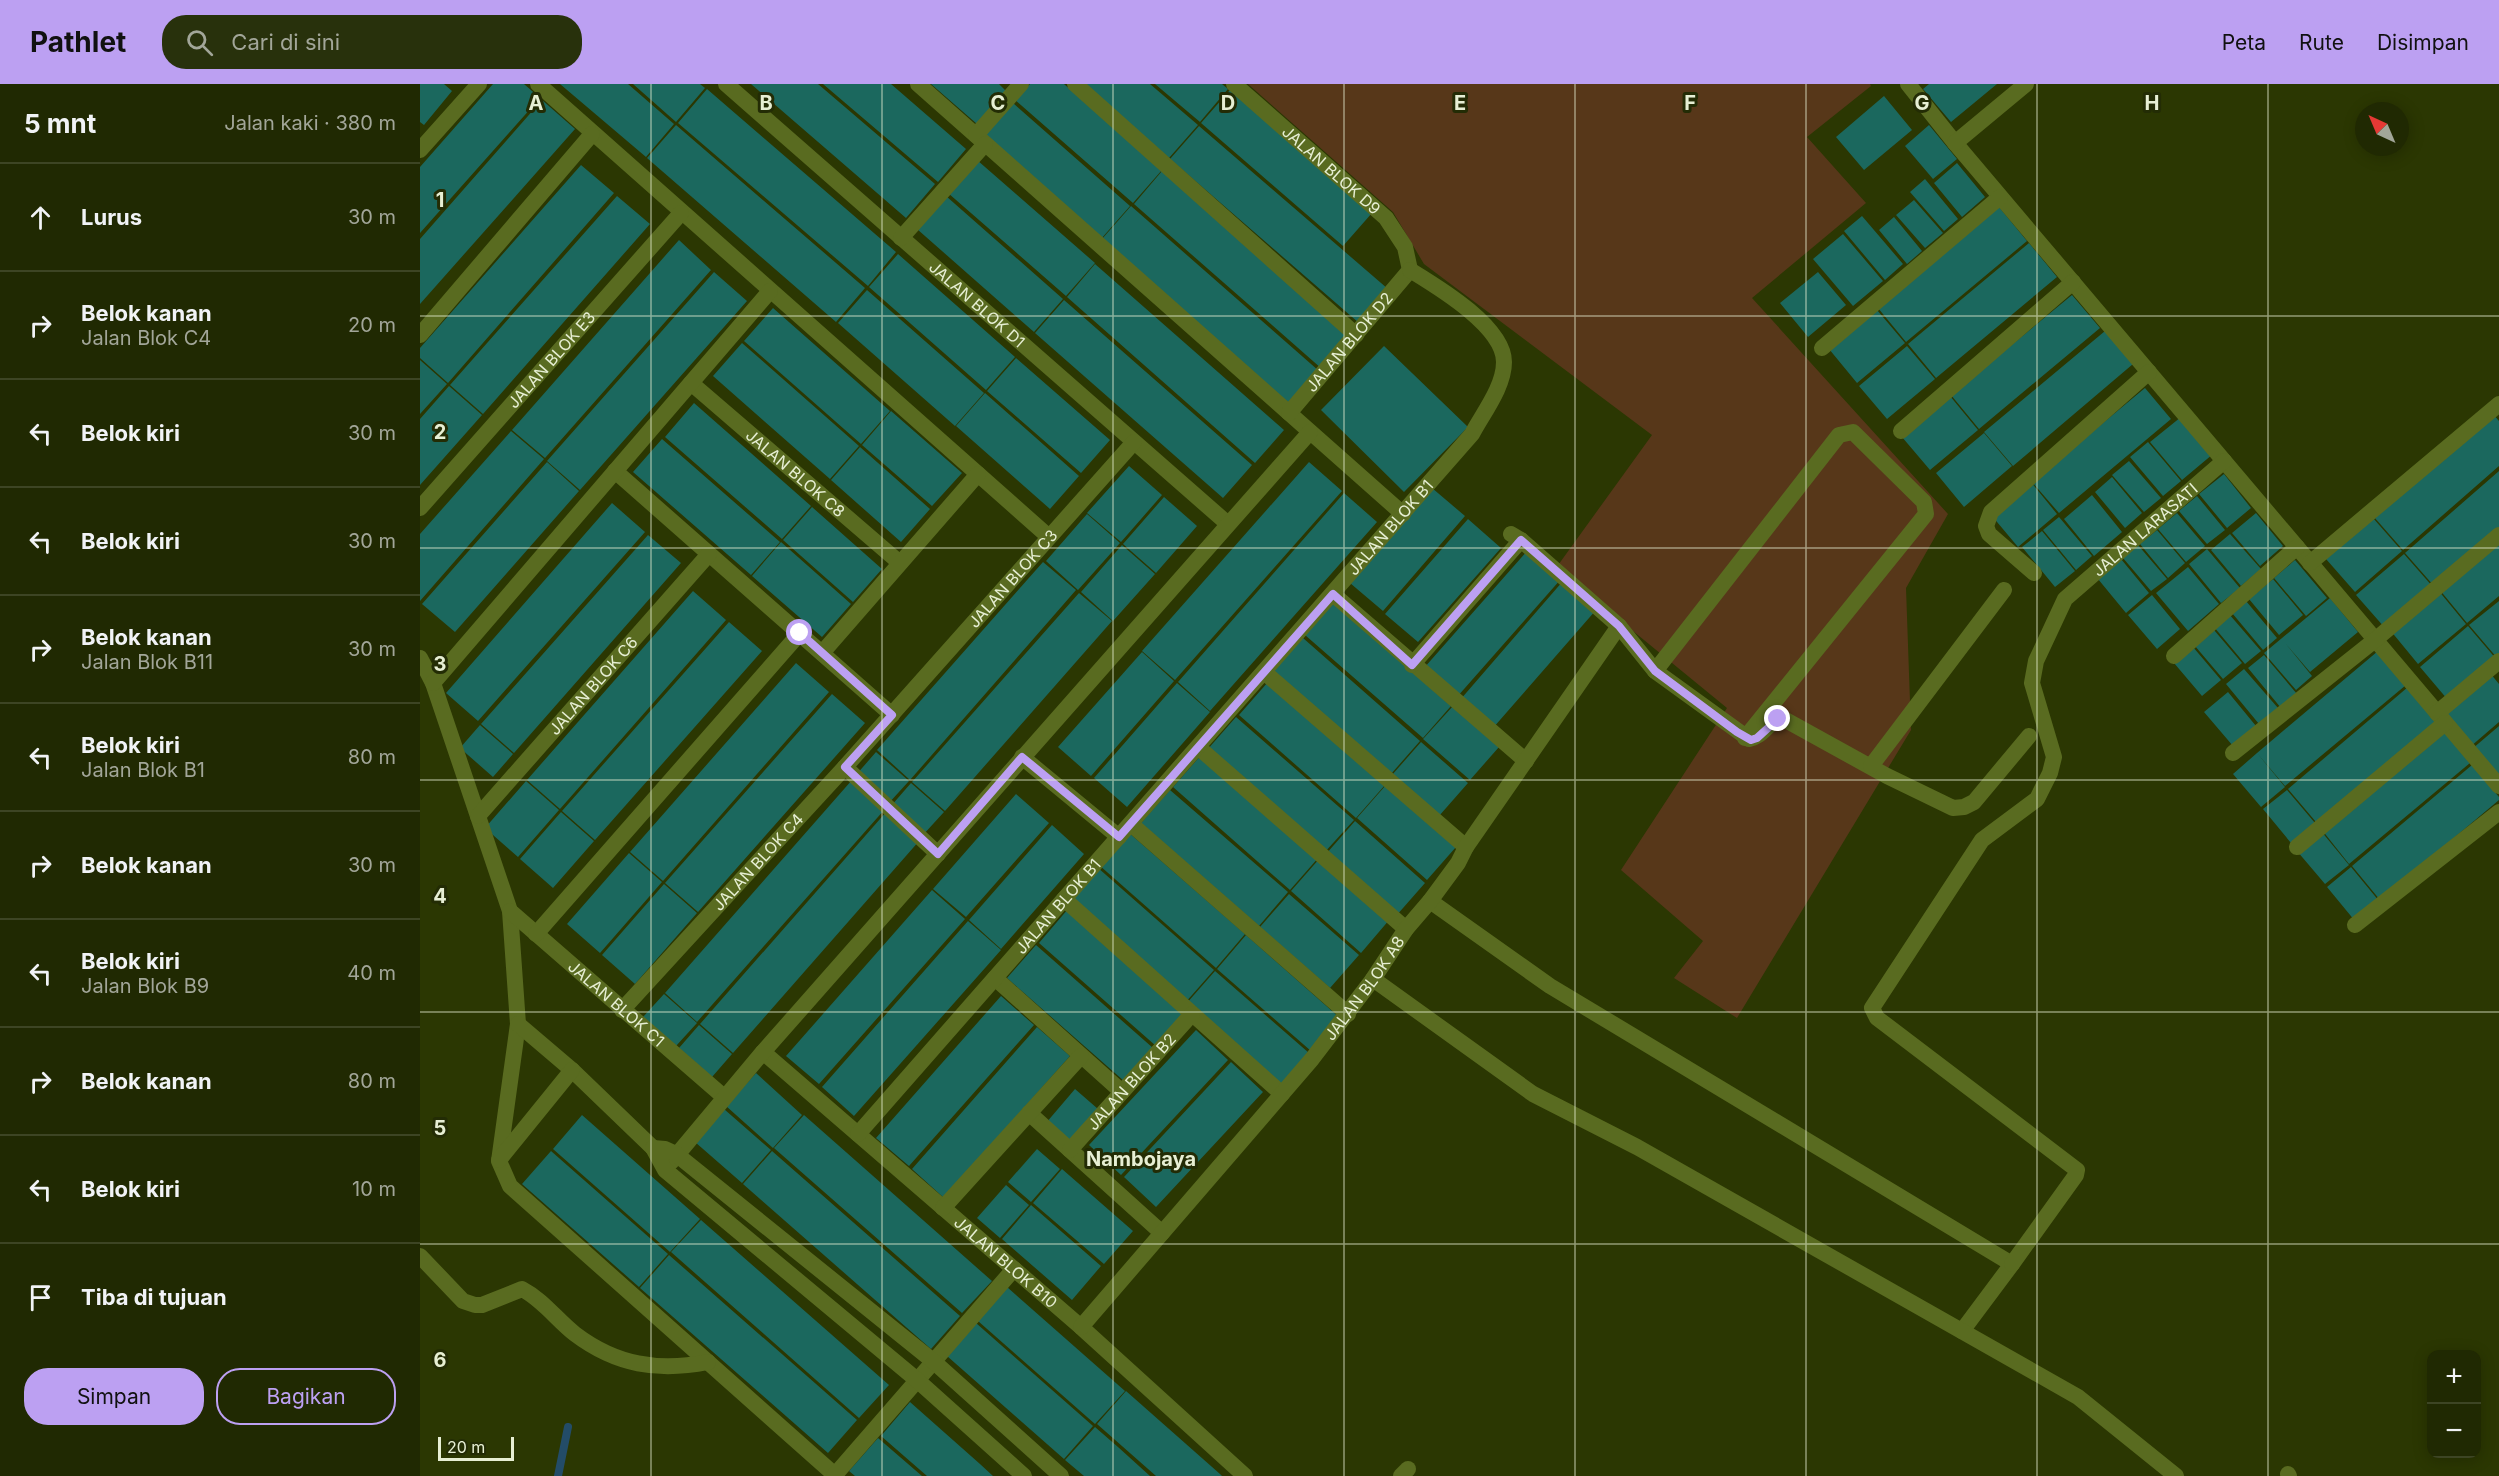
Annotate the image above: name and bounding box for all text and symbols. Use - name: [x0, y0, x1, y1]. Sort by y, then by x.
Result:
- search box: [162, 15, 582, 69]
- text: Pathlet: [30, 25, 126, 59]
- icon: search: [183, 26, 216, 59]
- text: Cari di sini: [231, 29, 340, 55]
- text: Peta: [2222, 30, 2266, 55]
- text: Rute: [2299, 30, 2344, 55]
- text: Disimpan: [2377, 30, 2469, 55]
- text: A: [529, 91, 544, 115]
- text: B: [759, 91, 773, 115]
- text: C: [991, 91, 1005, 115]
- text: D: [1221, 91, 1235, 115]
- text: E: [1454, 91, 1466, 115]
- text: F: [1684, 91, 1696, 115]
- text: G: [1914, 91, 1930, 115]
- text: H: [2145, 91, 2159, 115]
- north arrow: [2355, 102, 2409, 156]
- text: 5 mnt: [24, 108, 96, 139]
- text: Jalan kaki · 380 m: [224, 111, 396, 135]
- street label: JALAN BLOK D9: [1278, 121, 1385, 219]
- text: 1: [436, 188, 444, 212]
- icon: ahead: [24, 201, 57, 234]
- text: Lurus: [81, 204, 142, 230]
- text: 30 m: [348, 205, 396, 229]
- street label: JALAN BLOK D1: [925, 257, 1029, 352]
- street label: JALAN BLOK D2: [1301, 288, 1397, 396]
- text: Belok kanan: [81, 300, 212, 326]
- street label: JALAN BLOK E3: [503, 307, 599, 412]
- icon: right: [24, 309, 57, 342]
- text: 20 m: [348, 313, 396, 337]
- text: Jalan Blok C4: [81, 326, 211, 350]
- icon: left: [24, 417, 57, 450]
- text: Belok kiri: [81, 420, 180, 446]
- text: 2: [434, 420, 446, 444]
- text: 30 m: [348, 421, 396, 445]
- street label: JALAN BLOK C8: [742, 425, 849, 521]
- street label: JALAN BLOK B1: [1343, 476, 1437, 579]
- street label: JALAN LARASATI: [2088, 479, 2202, 581]
- icon: left: [24, 525, 57, 558]
- street label: JALAN BLOK C3: [964, 525, 1061, 632]
- text: Belok kiri: [81, 528, 180, 554]
- text: 30 m: [348, 529, 396, 553]
- route start: [786, 619, 812, 645]
- text: Belok kanan: [81, 624, 212, 650]
- street label: JALAN BLOK C6: [544, 632, 642, 739]
- icon: right: [24, 633, 57, 666]
- text: 30 m: [348, 637, 396, 661]
- text: Jalan Blok B11: [81, 650, 213, 674]
- text: 3: [434, 652, 446, 676]
- route end: [1764, 705, 1790, 731]
- text: Belok kiri: [81, 732, 180, 758]
- icon: left: [24, 741, 57, 774]
- text: 80 m: [348, 745, 396, 769]
- text: Jalan Blok B1: [81, 758, 205, 782]
- street label: JALAN BLOK C4: [708, 809, 808, 915]
- icon: right: [24, 849, 57, 882]
- text: Belok kanan: [81, 852, 212, 878]
- text: 30 m: [348, 853, 396, 877]
- street label: JALAN BLOK B1: [1011, 854, 1105, 958]
- text: 4: [433, 884, 447, 908]
- street label: JALAN BLOK A8: [1320, 932, 1409, 1044]
- text: Belok kiri: [81, 948, 180, 974]
- street label: JALAN BLOK C1: [564, 956, 669, 1051]
- icon: left: [24, 957, 57, 990]
- text: 40 m: [347, 961, 396, 985]
- text: Jalan Blok B9: [81, 974, 209, 998]
- street label: JALAN BLOK B2: [1083, 1029, 1180, 1134]
- icon: right: [24, 1065, 57, 1098]
- text: Belok kanan: [81, 1068, 212, 1094]
- text: 80 m: [348, 1069, 396, 1093]
- text: 5: [434, 1116, 446, 1140]
- district label: Nambojaya: [1086, 1147, 1196, 1171]
- icon: left: [24, 1173, 57, 1206]
- text: Belok kiri: [81, 1176, 180, 1202]
- text: 10 m: [352, 1177, 396, 1201]
- street label: JALAN BLOK B10: [950, 1212, 1062, 1312]
- icon: arrive: [24, 1281, 57, 1314]
- text: Tiba di tujuan: [81, 1284, 227, 1310]
- text: 6: [434, 1348, 447, 1372]
- map controls: [2427, 1350, 2481, 1458]
- button: +: [2427, 1350, 2481, 1404]
- button: Simpan: [24, 1368, 204, 1425]
- button: Bagikan: [216, 1368, 396, 1425]
- button: −: [2427, 1404, 2481, 1458]
- scale bar: [438, 1434, 514, 1462]
- text: 20 m: [447, 1437, 485, 1457]

